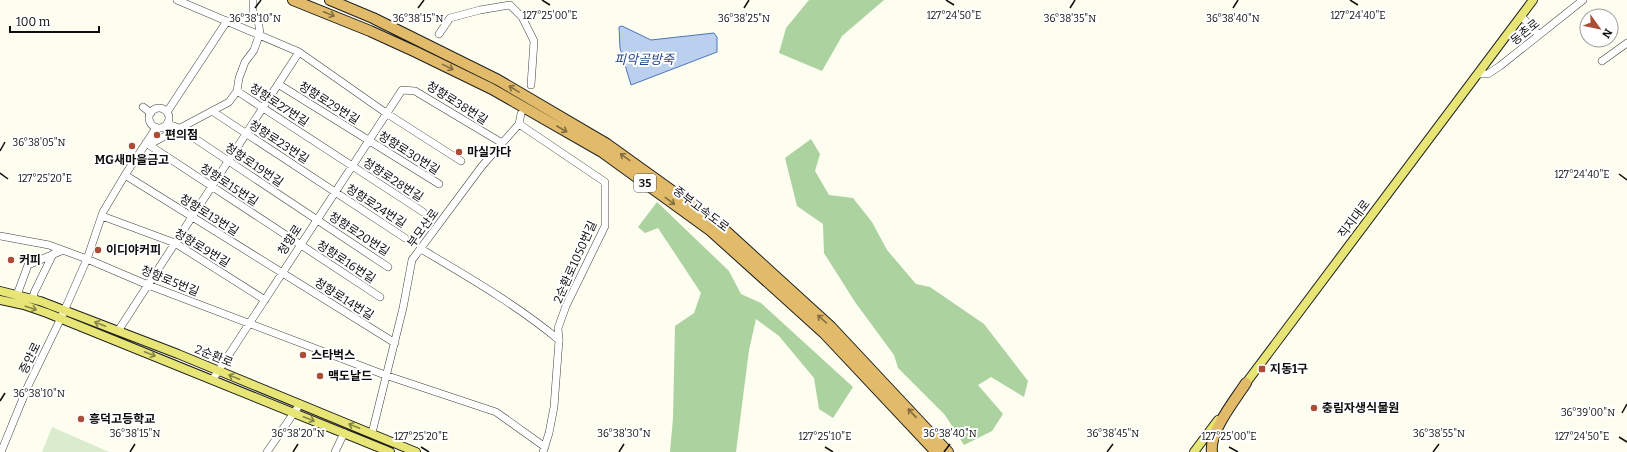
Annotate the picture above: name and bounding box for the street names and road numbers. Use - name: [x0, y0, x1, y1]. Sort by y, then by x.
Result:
- street label: 동촌로: [1508, 16, 1542, 48]
- street label: 청향로29번길: [296, 79, 362, 127]
- street label: 청향로38번길: [424, 79, 490, 127]
- street label: 청향로27번길: [247, 81, 311, 129]
- street label: 청향로23번길: [246, 117, 312, 167]
- street label: 청향로30번길: [376, 129, 442, 177]
- street label: 청향로19번길: [222, 140, 286, 190]
- street label: 청향로28번길: [360, 155, 426, 205]
- street label: 청향로15번길: [197, 161, 261, 209]
- road number: 35: [634, 174, 656, 192]
- street label: 청향로24번길: [343, 181, 409, 231]
- street label: 중부고속도로: [670, 183, 732, 235]
- street label: 청향로13번길: [177, 191, 241, 239]
- street label: 직지대로: [1335, 197, 1373, 241]
- street label: 부모산로: [404, 206, 442, 250]
- street label: 청향로20번길: [326, 209, 392, 259]
- street label: 2순환로1050번길: [551, 219, 599, 305]
- street label: 청향로: [275, 222, 305, 258]
- street label: 청향로9번길: [172, 226, 232, 270]
- street label: 청향로16번길: [314, 238, 378, 286]
- street label: 청향로5번길: [139, 263, 201, 299]
- street label: 청향로14번길: [312, 275, 376, 323]
- street label: 증안로: [16, 340, 44, 376]
- street label: 2순환로: [193, 342, 235, 370]

